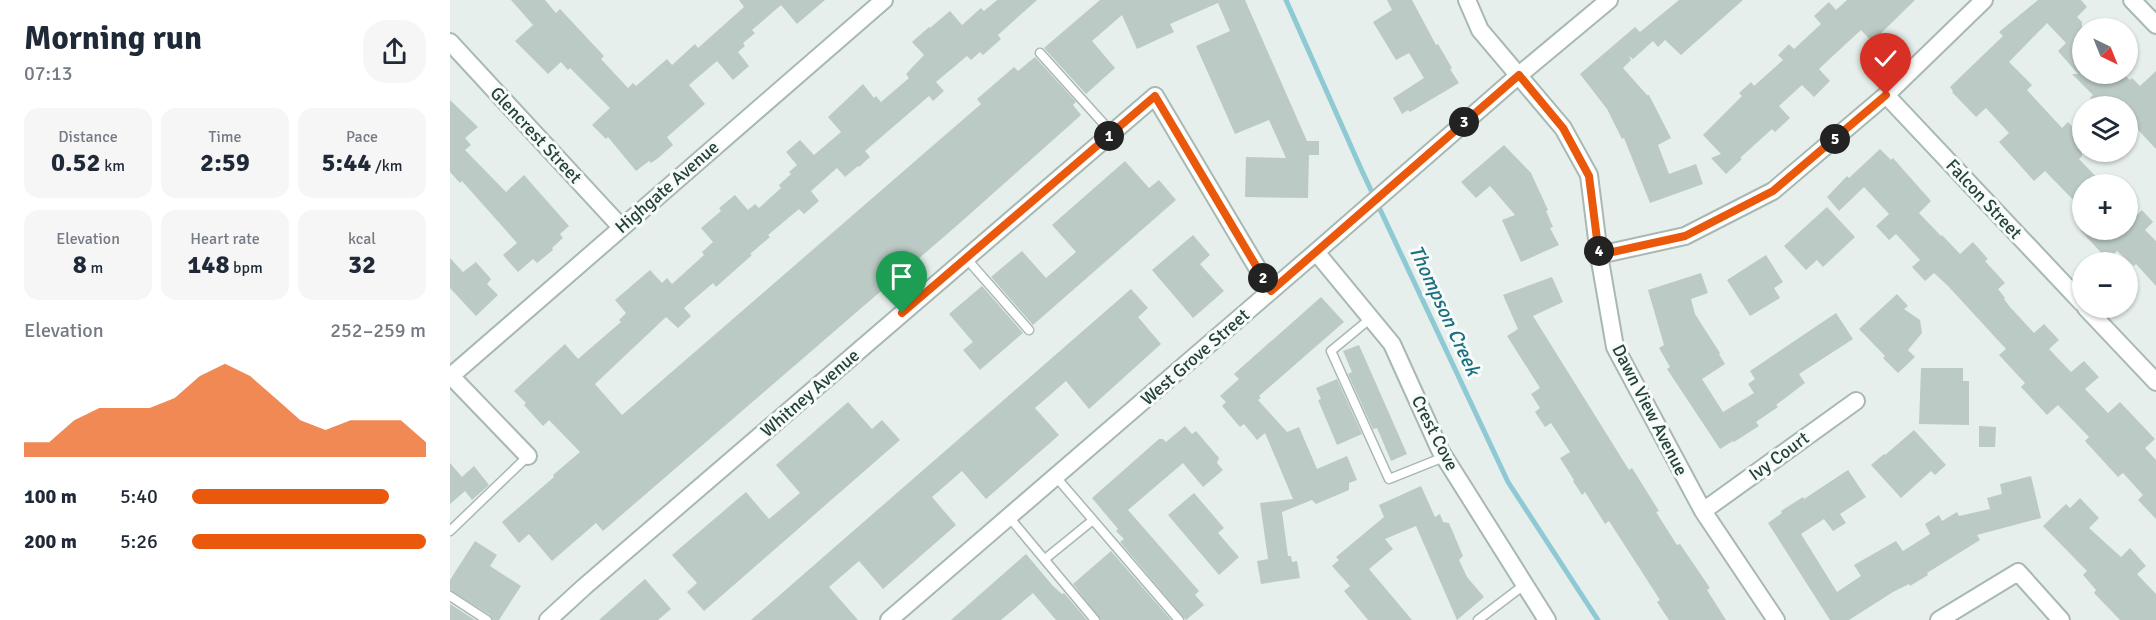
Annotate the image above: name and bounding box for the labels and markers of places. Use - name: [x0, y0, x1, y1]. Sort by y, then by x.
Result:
- pin: [1860, 33, 1911, 95]
- pin: 3: [1449, 107, 1479, 137]
- pin: 1: [1094, 121, 1124, 151]
- pin: 5: [1820, 124, 1850, 154]
- pin: 4: [1584, 236, 1614, 266]
- pin: [876, 251, 927, 313]
- pin: 2: [1248, 263, 1278, 293]

